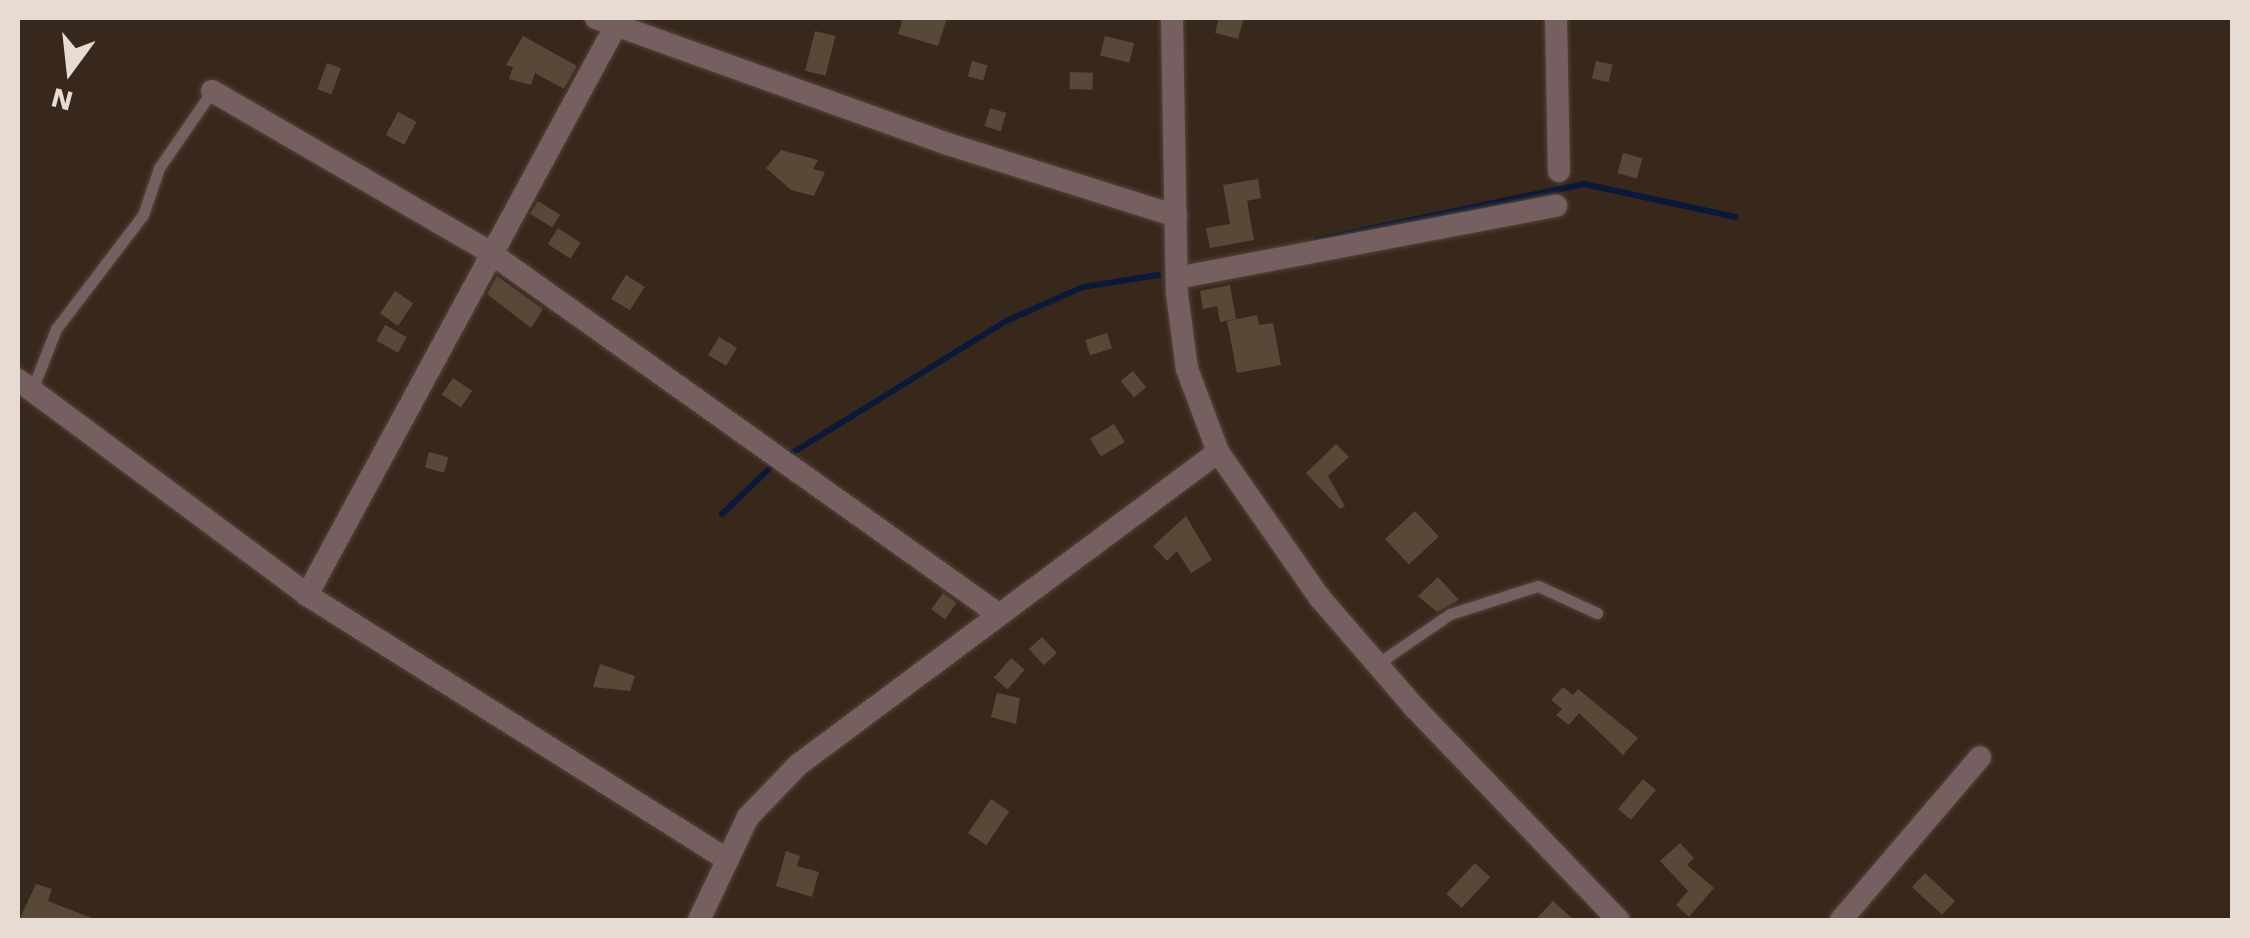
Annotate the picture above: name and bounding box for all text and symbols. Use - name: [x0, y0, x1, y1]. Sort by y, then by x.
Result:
- north arrow: [20, 20, 120, 120]
- text: N: [48, 81, 76, 118]

